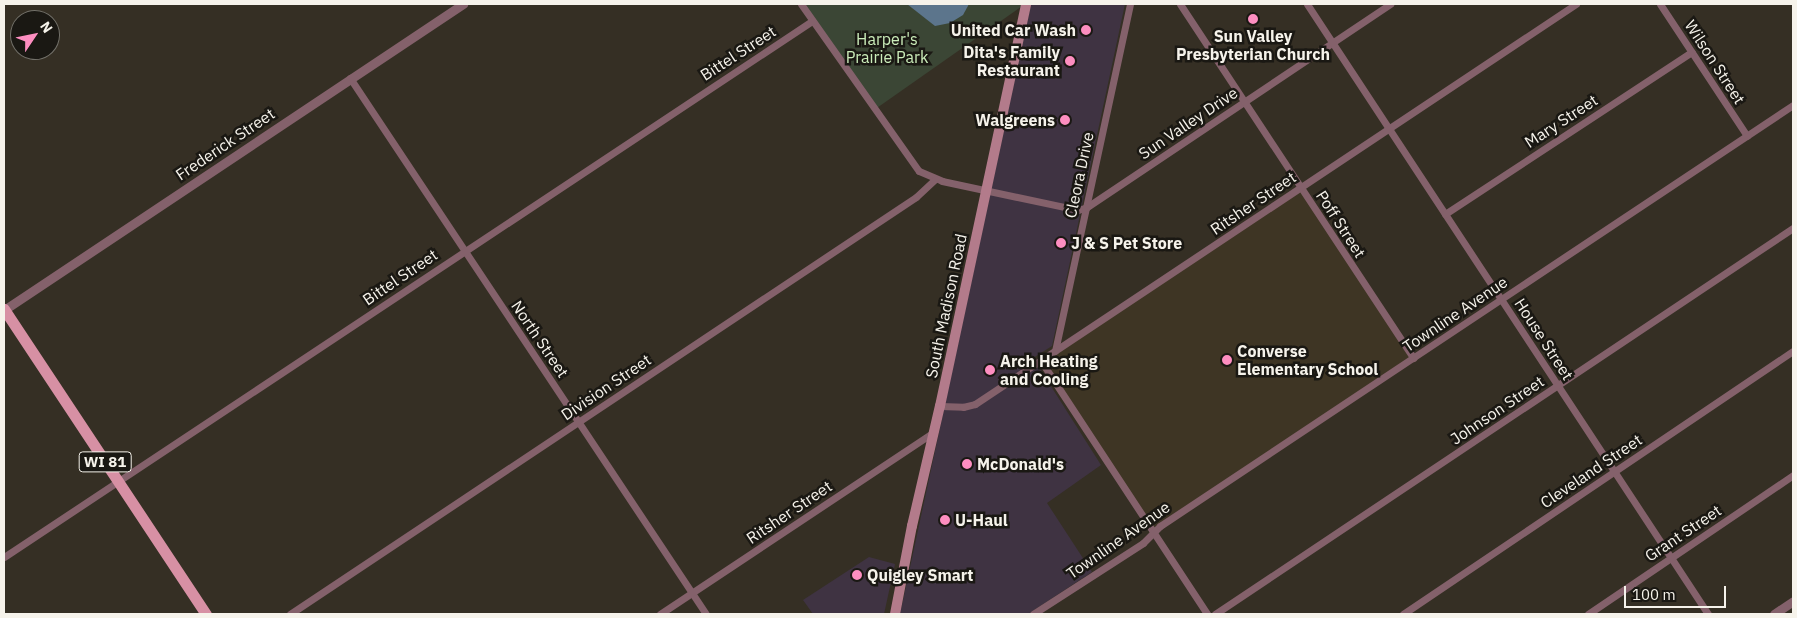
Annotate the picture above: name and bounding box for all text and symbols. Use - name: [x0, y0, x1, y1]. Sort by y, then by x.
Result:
- north arrow: [10, 10, 60, 60]
- marker: Sun Valley Presbyterian Church: [1247, 13, 1259, 25]
- street label: Wilson Street: [1681, 16, 1749, 108]
- text: N: [36, 18, 57, 36]
- place label: United Car Wash: [951, 20, 1076, 40]
- street label: Bittel Street: [697, 21, 779, 85]
- marker: United Car Wash: [1080, 24, 1092, 36]
- place label: Sun Valley Presbyterian Church: [1176, 26, 1330, 64]
- park label: Harper's Prairie Park: [846, 29, 928, 67]
- place label: Dita's Family Restaurant: [963, 42, 1060, 80]
- marker: Dita's Family Restaurant: [1064, 55, 1076, 67]
- street label: Sun Valley Drive: [1135, 83, 1241, 163]
- street label: Mary Street: [1521, 90, 1601, 152]
- street label: Frederick Street: [172, 104, 278, 184]
- place label: Walgreens: [975, 110, 1055, 130]
- marker: Walgreens: [1059, 114, 1071, 126]
- street label: Cleora Drive: [1061, 130, 1097, 220]
- street label: Ritsher Street: [1207, 167, 1299, 239]
- street label: Poff Street: [1312, 187, 1370, 261]
- street label: South Madison Road: [921, 232, 971, 380]
- place label: J & S Pet Store: [1071, 233, 1182, 253]
- marker: J & S Pet Store: [1055, 237, 1067, 249]
- street label: Bittel Street: [359, 245, 441, 309]
- street label: Townline Avenue: [1399, 272, 1511, 356]
- street label: House Street: [1510, 295, 1578, 383]
- street label: North Street: [507, 297, 573, 381]
- place label: Converse Elementary School: [1237, 341, 1378, 379]
- street label: Division Street: [557, 350, 655, 424]
- place label: Arch Heating and Cooling: [1000, 351, 1098, 389]
- marker: Converse Elementary School: [1221, 354, 1233, 366]
- marker: Arch Heating and Cooling: [984, 364, 996, 376]
- street label: Johnson Street: [1447, 372, 1547, 448]
- street label: Cleveland Street: [1537, 430, 1645, 512]
- road number: WI 81: [78, 450, 132, 474]
- place label: McDonald's: [977, 454, 1064, 474]
- marker: McDonald's: [961, 458, 973, 470]
- street label: Ritsher Street: [743, 476, 835, 548]
- street label: Townline Avenue: [1063, 497, 1173, 583]
- street label: Grant Street: [1641, 500, 1725, 566]
- place label: U-Haul: [955, 510, 1008, 530]
- marker: U-Haul: [939, 514, 951, 526]
- place label: Quigley Smart: [867, 565, 973, 585]
- marker: Quigley Smart: [851, 569, 863, 581]
- scale bar: [1627, 576, 1730, 608]
- text: 100 m: [1632, 585, 1676, 604]

